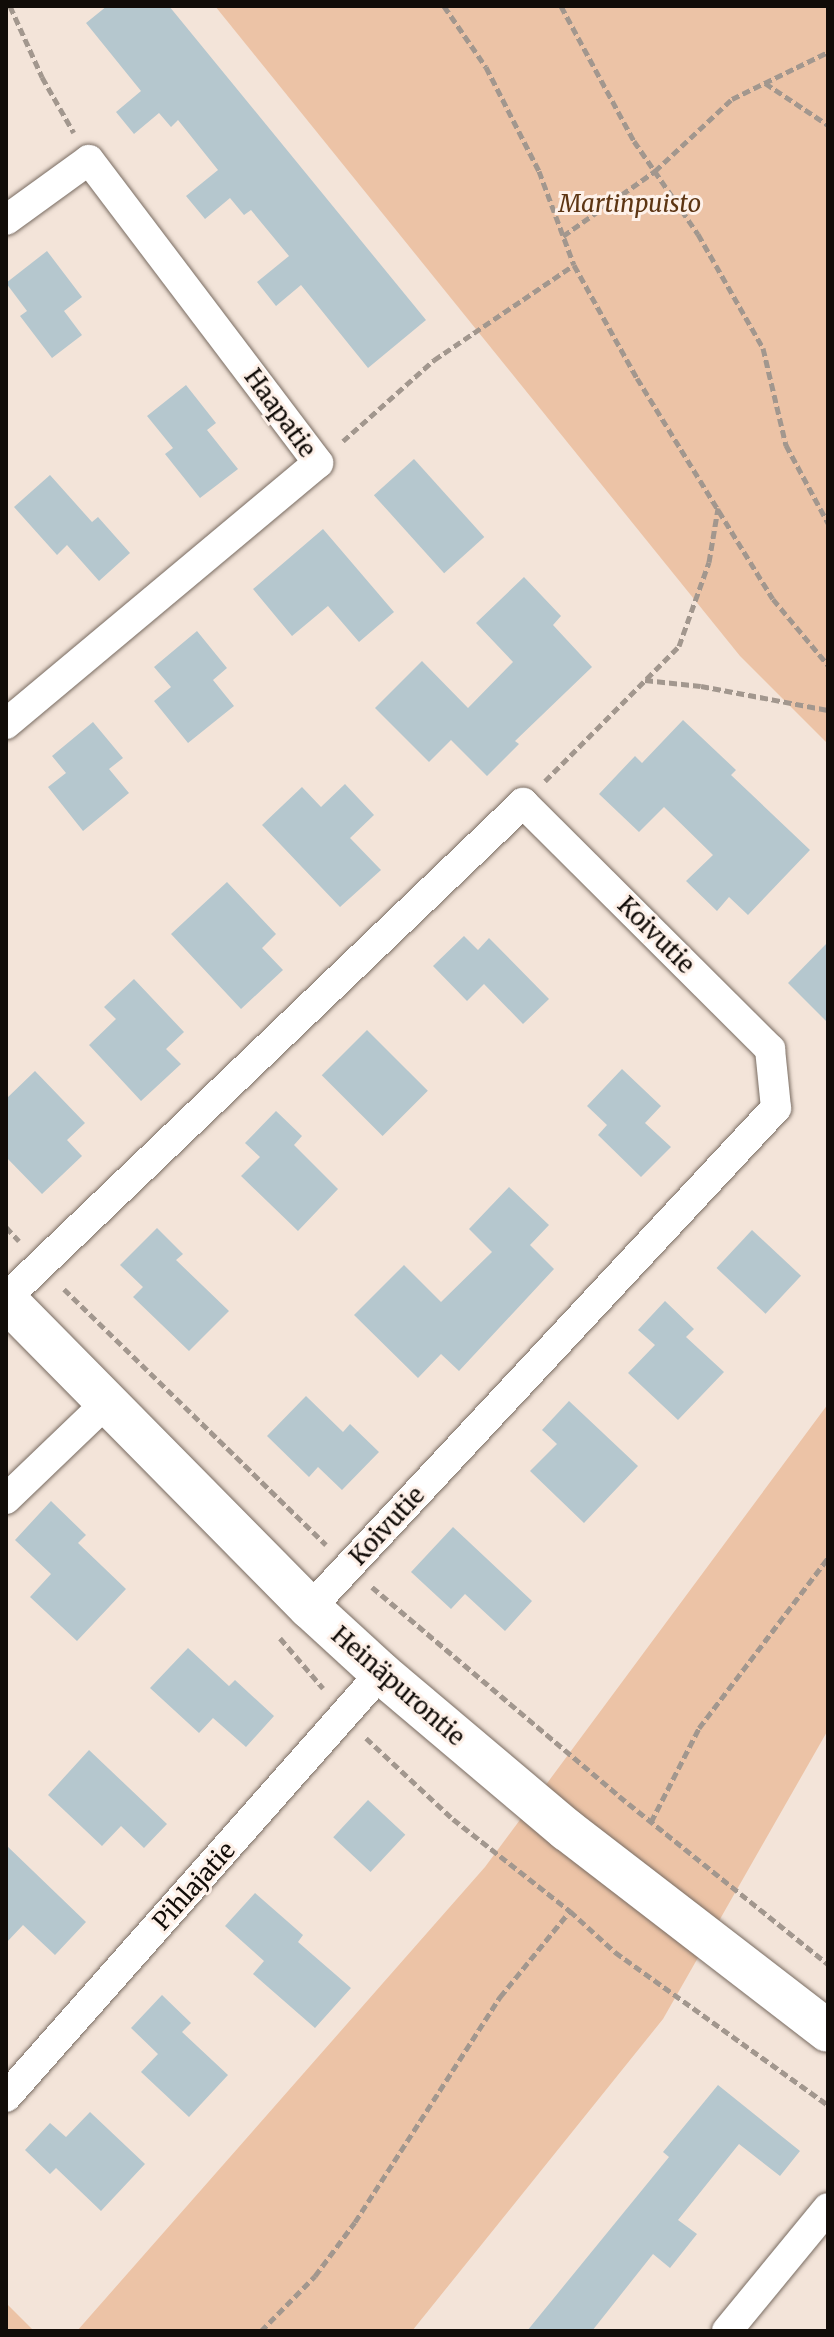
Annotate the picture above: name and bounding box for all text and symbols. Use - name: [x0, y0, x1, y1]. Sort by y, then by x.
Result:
- park label: Martinpuisto: [559, 190, 701, 218]
- street label: Haapatie: [238, 363, 322, 463]
- street label: Koivutie: [612, 891, 700, 979]
- street label: Koivutie: [344, 1481, 430, 1571]
- street label: Heinäpurontie: [326, 1620, 470, 1752]
- street label: Pihlajatie: [147, 1836, 241, 1936]

